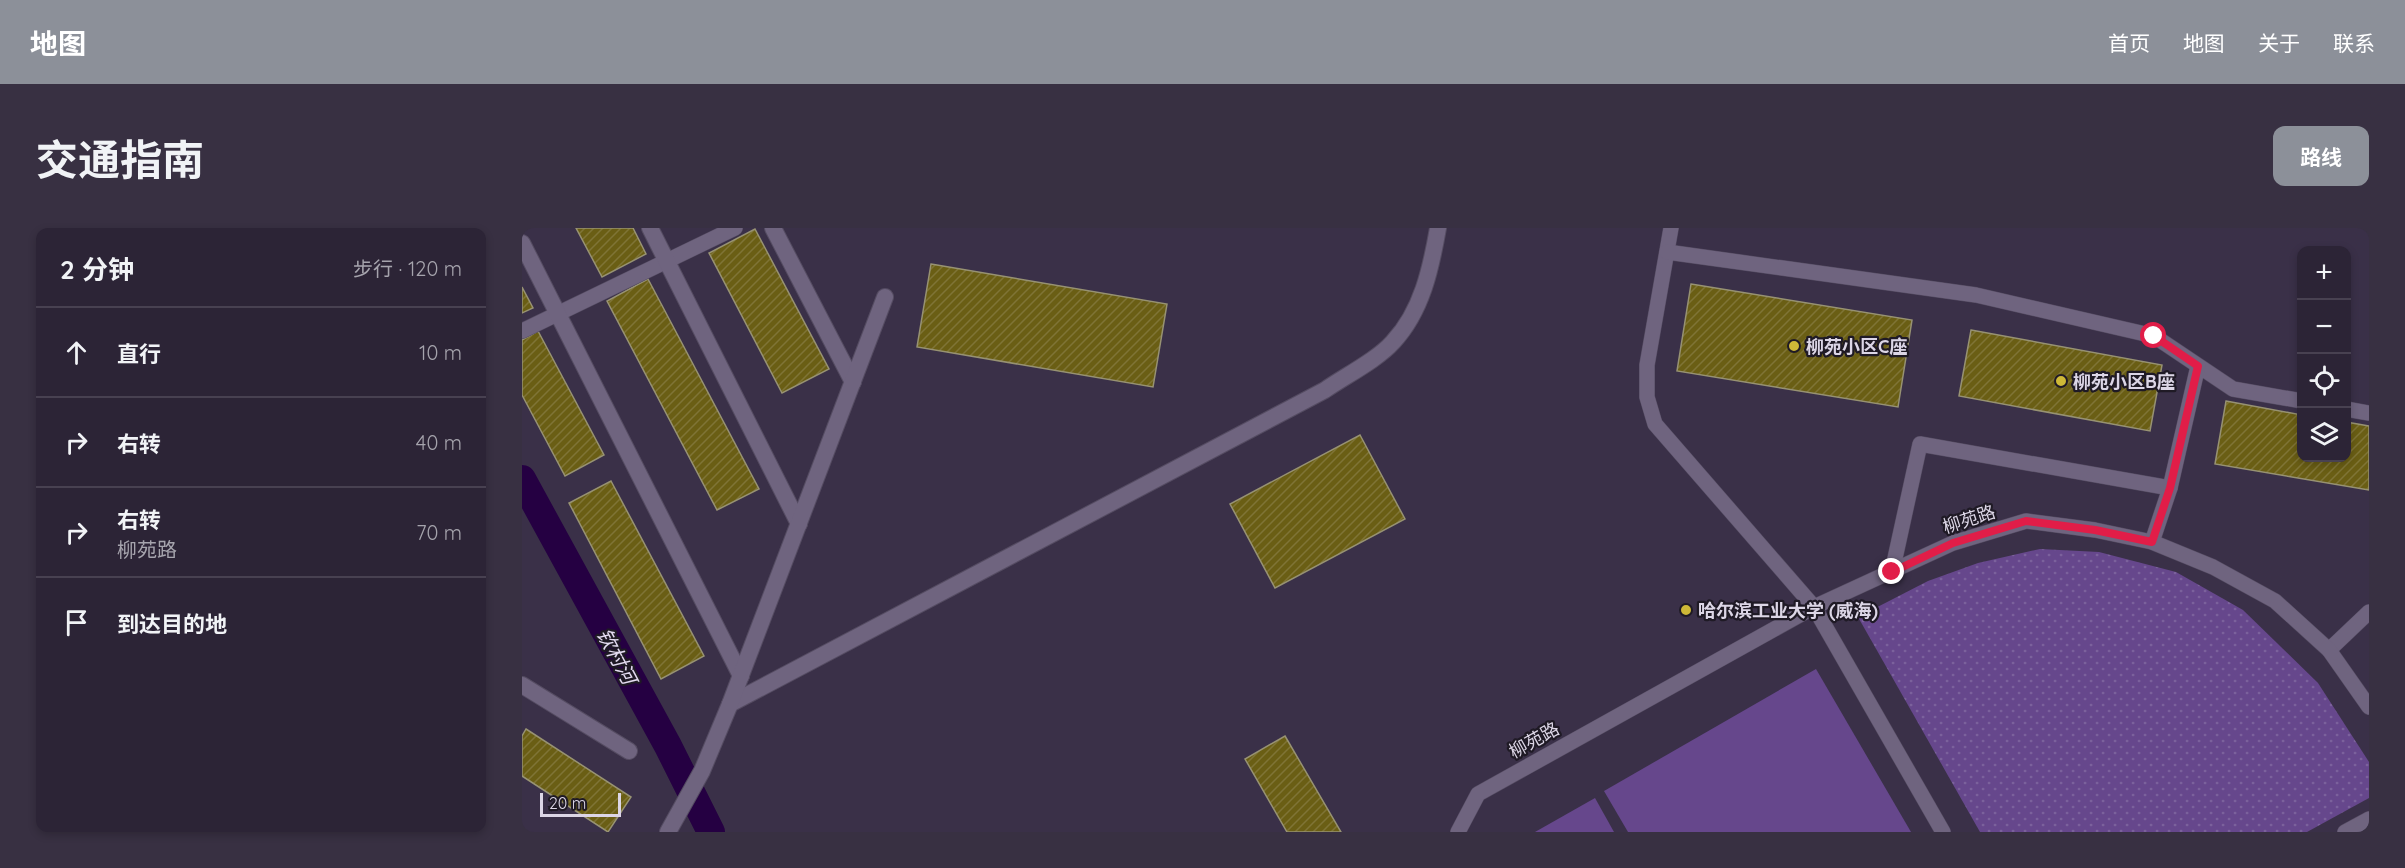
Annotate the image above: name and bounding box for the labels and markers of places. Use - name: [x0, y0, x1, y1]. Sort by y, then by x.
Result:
- place label: 柳苑小区C座: [1806, 335, 1907, 358]
- marker: 柳苑小区C座: [1787, 339, 1801, 353]
- place label: 柳苑小区B座: [2073, 370, 2175, 393]
- marker: 柳苑小区B座: [2054, 374, 2068, 388]
- place label: 哈尔滨工业大学 (威海): [1698, 599, 1878, 622]
- marker: 哈尔滨工业大学 (威海): [1679, 603, 1693, 617]

